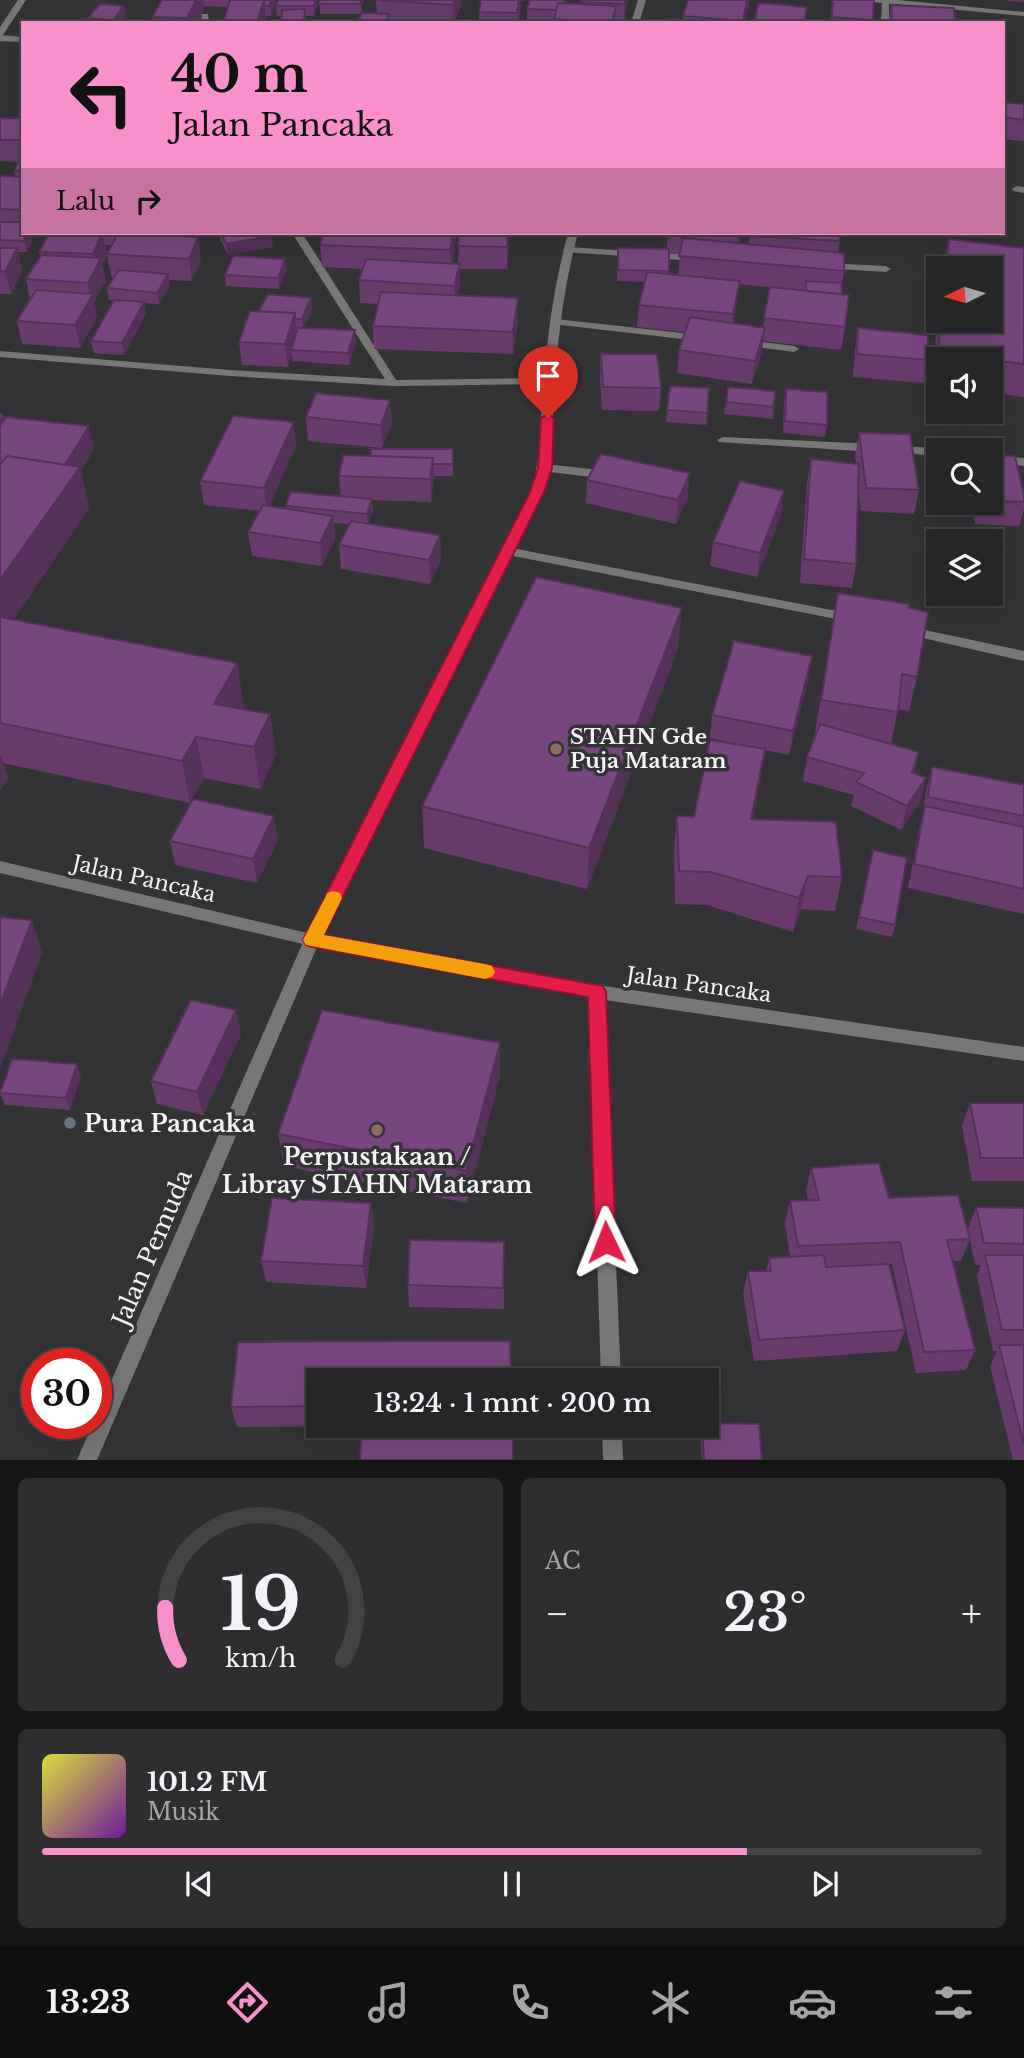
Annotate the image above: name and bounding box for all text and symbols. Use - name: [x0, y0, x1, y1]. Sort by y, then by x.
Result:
- text: 40 m: [171, 44, 308, 105]
- icon: left: [56, 49, 147, 140]
- text: Jalan Pancaka: [171, 105, 393, 145]
- icon: right: [129, 182, 167, 220]
- text: Lalu: [56, 185, 115, 217]
- north arrow: [926, 256, 1003, 332]
- map controls: [926, 256, 1003, 606]
- pin: [518, 346, 578, 418]
- button: sound: [926, 347, 1003, 424]
- icon: arrive: [529, 357, 567, 395]
- button: search: [926, 438, 1003, 515]
- button: layers: [926, 529, 1003, 606]
- place label: STAHN Gde Puja Mataram: [570, 724, 726, 774]
- marker: STAHN Gde Puja Mataram: [548, 741, 564, 757]
- street label: Jalan Pancaka: [67, 849, 218, 908]
- street label: Jalan Pancaka: [622, 962, 773, 1008]
- place label: Pura Pancaka: [84, 1109, 256, 1138]
- marker: Pura Pancaka: [62, 1115, 78, 1131]
- marker: Perpustakaan / Libray STAHN Mataram: [369, 1122, 385, 1138]
- place label: Perpustakaan / Libray STAHN Mataram: [222, 1142, 533, 1199]
- street label: Jalan Pemuda: [105, 1165, 198, 1333]
- position arrow: [569, 1205, 643, 1279]
- speed limit sign: 30: [21, 1348, 112, 1439]
- text: 13:24 · 1 mnt · 200 m: [374, 1387, 651, 1419]
- text: AC: [545, 1547, 581, 1575]
- text: 19: [220, 1560, 301, 1651]
- text: 23°: [723, 1581, 807, 1645]
- text: −: [545, 1590, 569, 1637]
- text: +: [961, 1590, 982, 1637]
- text: km/h: [225, 1643, 296, 1674]
- text: 101.2 FM: [147, 1766, 268, 1798]
- text: Musik: [147, 1798, 219, 1826]
- icon: previous: [180, 1865, 218, 1903]
- icon: pause: [493, 1865, 531, 1903]
- icon: next: [806, 1865, 844, 1903]
- icon: directions: [223, 1978, 272, 2027]
- icon: music: [364, 1978, 413, 2027]
- icon: phone: [505, 1978, 554, 2027]
- icon: climate: [646, 1978, 695, 2027]
- icon: car: [788, 1978, 837, 2027]
- icon: filters: [929, 1978, 978, 2027]
- text: 13:23: [46, 1982, 131, 2022]

